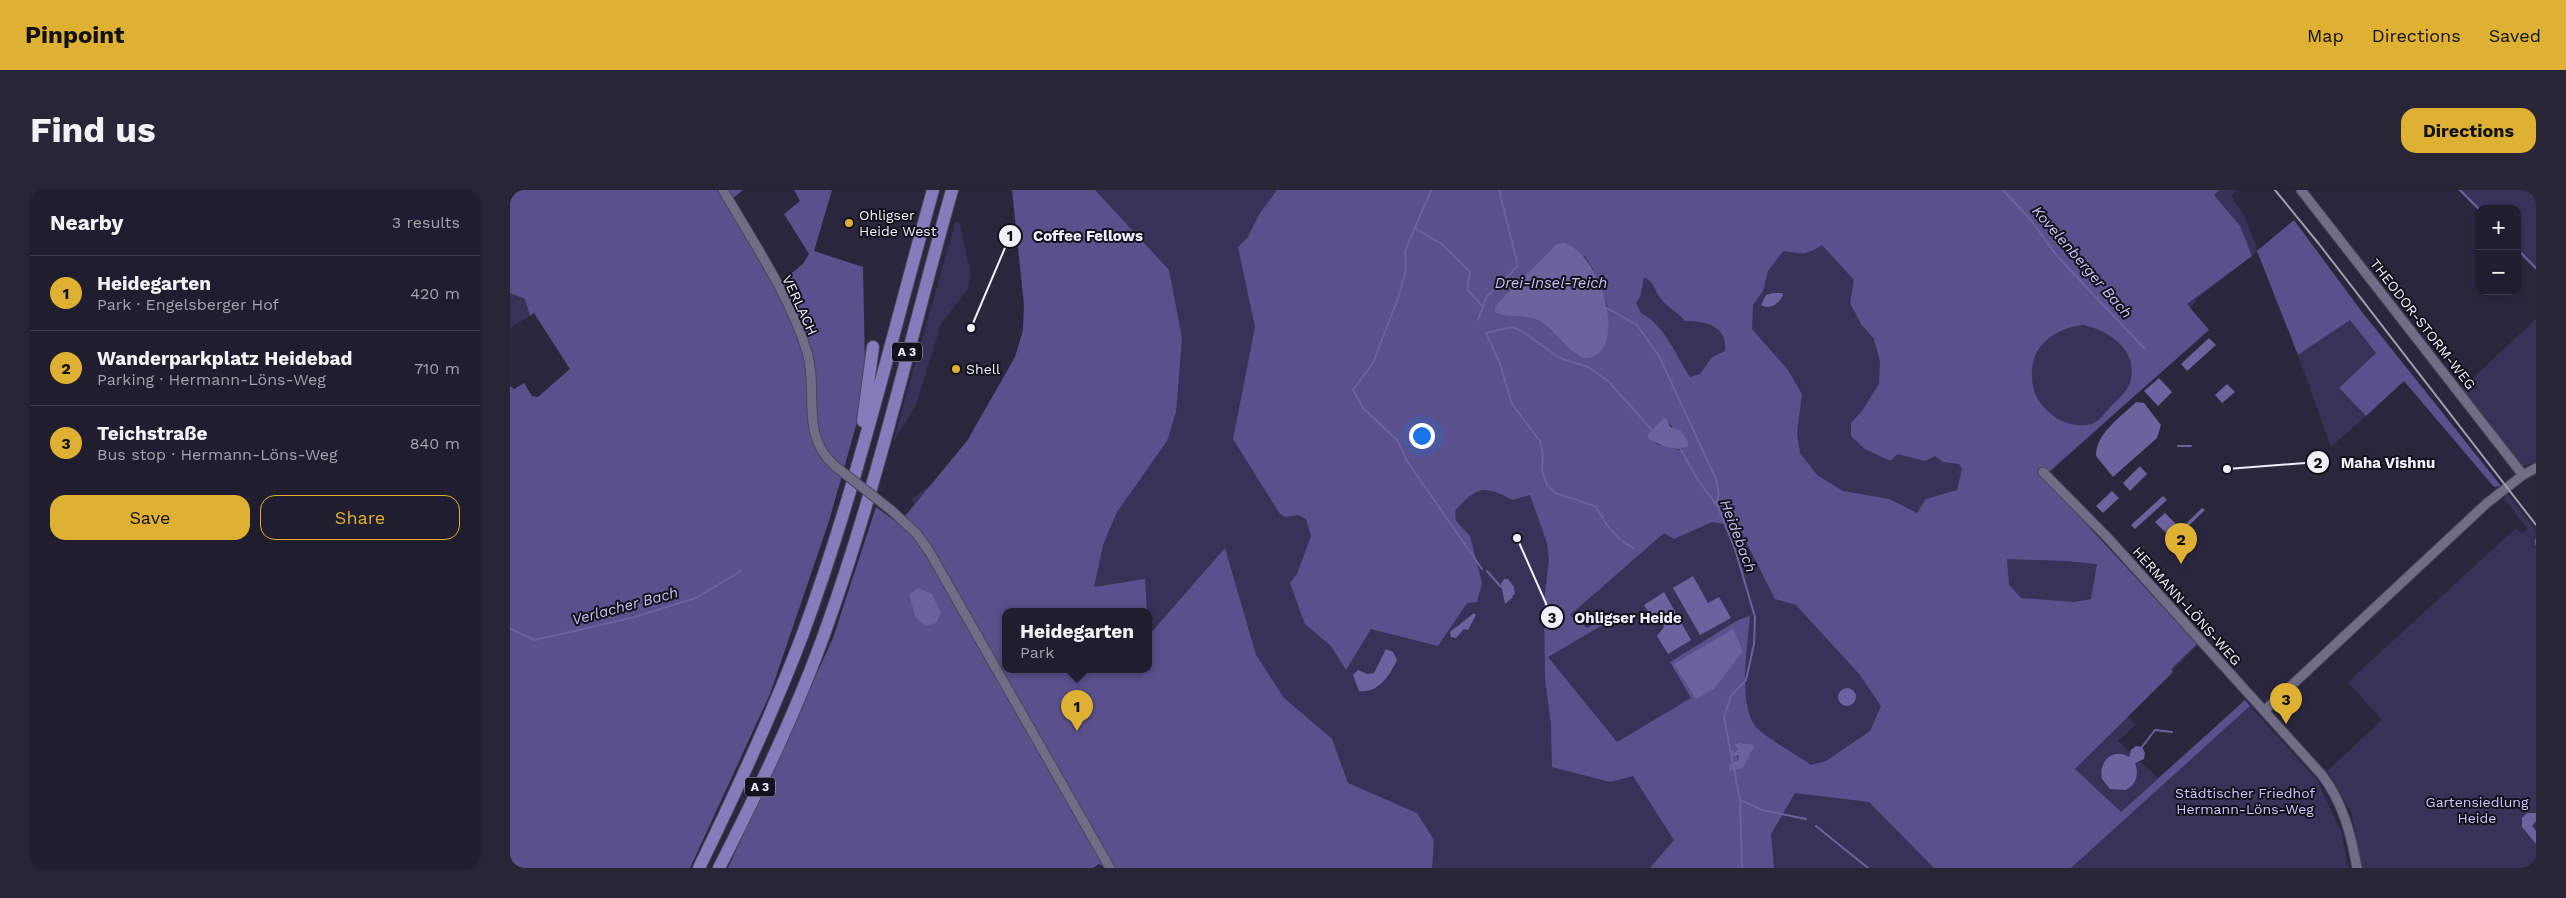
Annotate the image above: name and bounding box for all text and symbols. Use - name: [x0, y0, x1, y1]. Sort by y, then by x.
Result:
- text: Pinpoint: [25, 21, 125, 49]
- text: Map: [2307, 25, 2344, 46]
- text: Directions: [2372, 25, 2461, 46]
- text: Saved: [2489, 25, 2541, 46]
- button: Directions: [2401, 108, 2536, 153]
- text: Find us: [30, 109, 156, 151]
- water label: Kovelenberger Bach: [2028, 202, 2136, 322]
- map controls: [2476, 205, 2521, 295]
- button: +: [2476, 205, 2521, 250]
- place label: Ohligser Heide West: [859, 207, 937, 239]
- text: Nearby: [50, 210, 123, 235]
- text: 3 results: [392, 213, 460, 232]
- marker: Ohligser Heide West: [843, 217, 855, 229]
- callout: Coffee Fellows: [998, 221, 1153, 251]
- text: 1: [1007, 227, 1013, 245]
- text: Coffee Fellows: [1033, 227, 1143, 245]
- button: −: [2476, 250, 2521, 295]
- street label: THEODOR-STORM-WEG: [2367, 255, 2479, 393]
- text: Heidegarten: [97, 272, 211, 295]
- street label: VERLACH: [779, 272, 821, 338]
- water label: Drei-Insel-Teich: [1495, 274, 1607, 292]
- text: 1: [63, 284, 69, 303]
- text: 420 m: [410, 284, 460, 303]
- text: Park · Engelsberger Hof: [97, 295, 279, 314]
- road number: A 3: [892, 342, 922, 362]
- text: Wanderparkplatz Heidebad: [97, 347, 352, 370]
- text: 2: [61, 359, 71, 378]
- text: 710 m: [414, 359, 460, 378]
- place label: Shell: [966, 361, 1001, 377]
- marker: Shell: [950, 363, 962, 375]
- text: Parking · Hermann-Löns-Weg: [97, 370, 326, 389]
- text: Teichstraße: [97, 422, 208, 445]
- your location: [1409, 423, 1435, 449]
- text: 3: [61, 434, 71, 453]
- text: 840 m: [410, 434, 460, 453]
- text: Bus stop · Hermann-Löns-Weg: [97, 445, 338, 464]
- callout: Maha Vishnu: [2305, 447, 2445, 477]
- text: 2: [2314, 454, 2323, 472]
- text: Maha Vishnu: [2341, 454, 2435, 472]
- button: Save: [50, 495, 250, 540]
- button: Share: [260, 495, 460, 540]
- water label: Heidebach: [1716, 497, 1760, 575]
- pin: 2: [2165, 523, 2197, 564]
- street label: HERMANN-LÖNS-WEG: [2129, 543, 2245, 669]
- water label: Verlacher Bach: [570, 583, 680, 629]
- callout: Ohligser Heide: [1539, 602, 1692, 632]
- popup: [1002, 608, 1152, 673]
- text: 3: [1548, 609, 1557, 627]
- text: Ohligser Heide: [1574, 609, 1682, 627]
- text: Heidegarten: [1020, 620, 1134, 643]
- text: Park: [1020, 643, 1054, 662]
- pin: 3: [2270, 683, 2302, 724]
- pin: 1: [1061, 690, 1093, 731]
- road number: A 3: [745, 778, 775, 796]
- park label: Städtischer Friedhof Hermann-Löns-Weg: [2175, 785, 2315, 817]
- park label: Gartensiedlung Heide: [2426, 794, 2529, 826]

